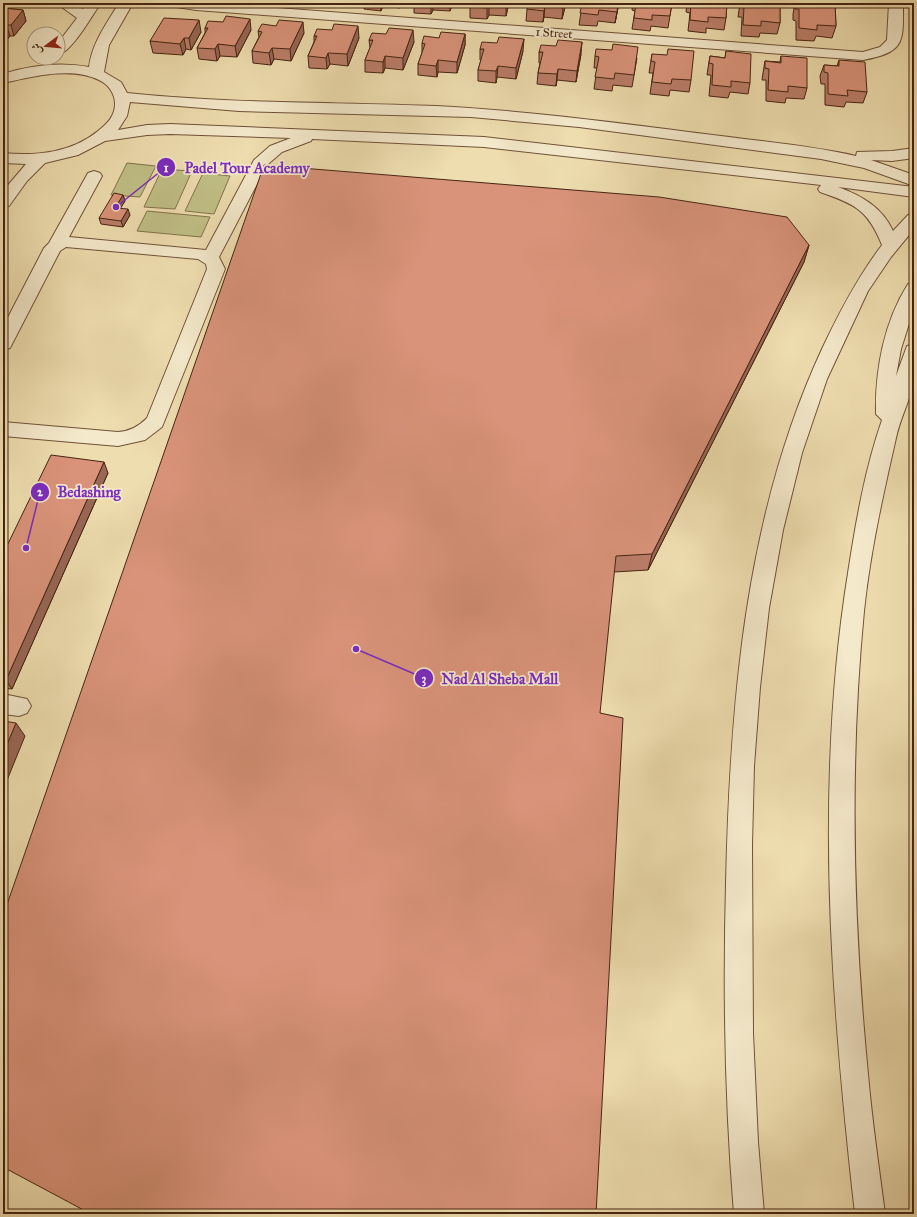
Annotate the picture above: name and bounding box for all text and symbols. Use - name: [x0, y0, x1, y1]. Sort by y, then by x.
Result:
- street label: 1 Street: [535, 25, 574, 41]
- north arrow: [26, 26, 66, 66]
- text: ش: [29, 42, 45, 56]
- callout: Padel Tour Academy: [156, 154, 317, 181]
- text: Padel Tour Academy: [184, 159, 310, 178]
- text: 1: [164, 161, 169, 175]
- callout: Bedashing: [30, 478, 129, 505]
- text: Bedashing: [57, 483, 122, 502]
- text: 2: [37, 485, 44, 499]
- callout: Nad Al Sheba Mall: [414, 665, 567, 692]
- text: Nad Al Sheba Mall: [442, 670, 559, 688]
- text: 3: [422, 672, 427, 687]

